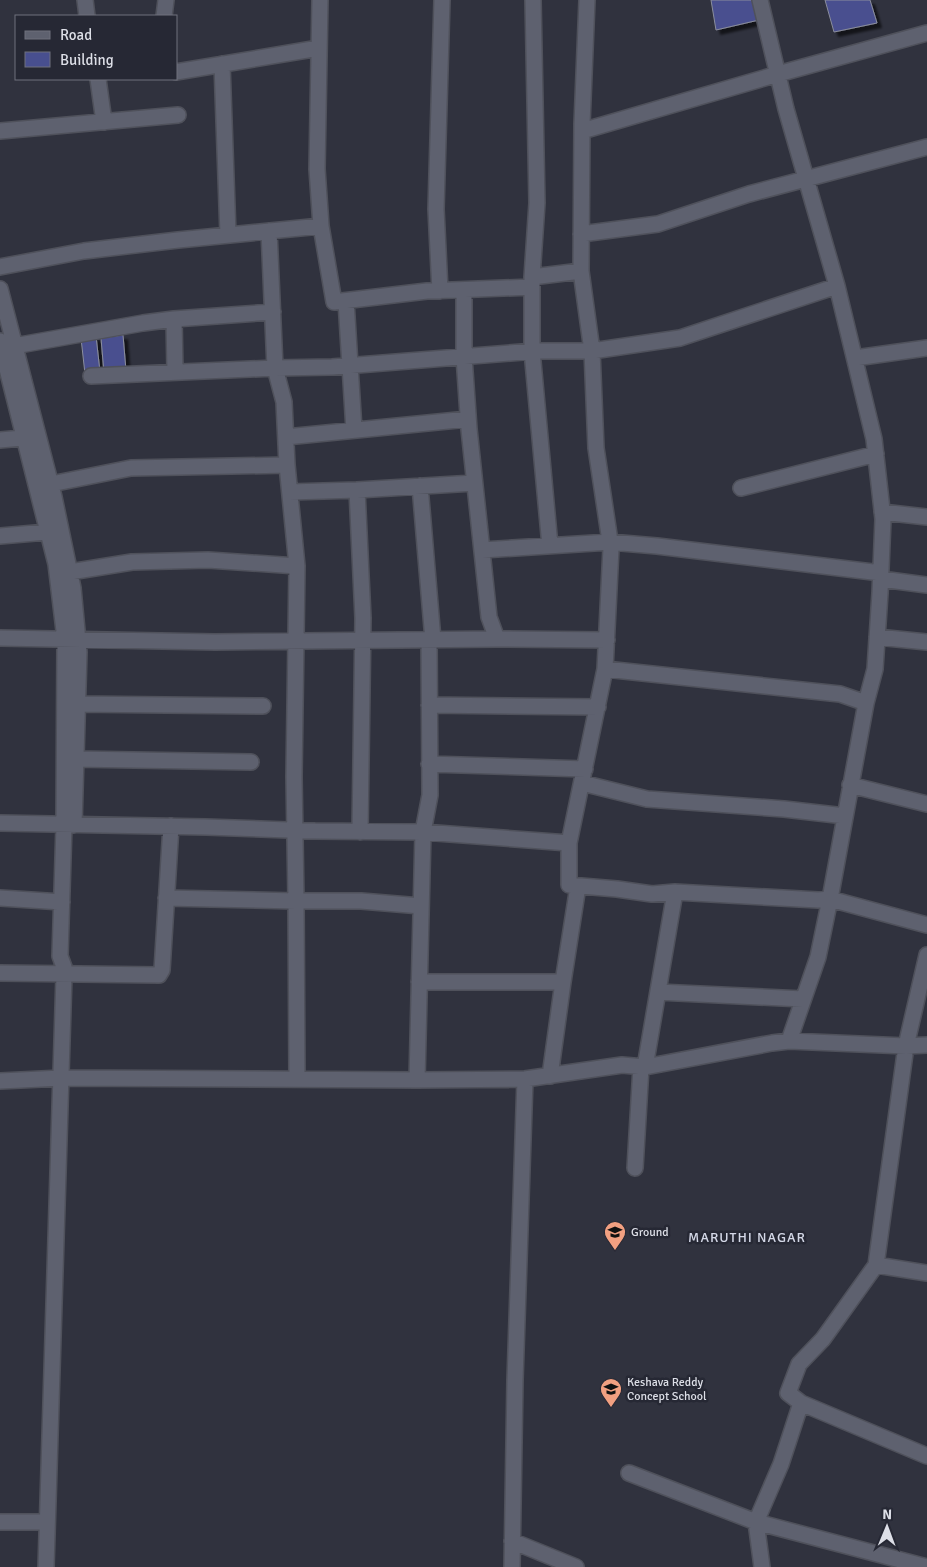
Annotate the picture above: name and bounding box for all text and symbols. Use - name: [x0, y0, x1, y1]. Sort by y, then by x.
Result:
- legend: [15, 15, 178, 80]
- text: Road: [60, 26, 92, 44]
- text: Building: [60, 51, 114, 69]
- school or university icon: Ground: [603, 1220, 627, 1251]
- place label: Ground: [631, 1225, 669, 1240]
- district label: MARUTHI NAGAR: [688, 1229, 806, 1246]
- place label: Keshava Reddy Concept School: [627, 1375, 707, 1404]
- school or university icon: Keshava Reddy Concept School: [599, 1377, 623, 1408]
- north arrow: [862, 1502, 912, 1552]
- text: N: [882, 1506, 892, 1523]

